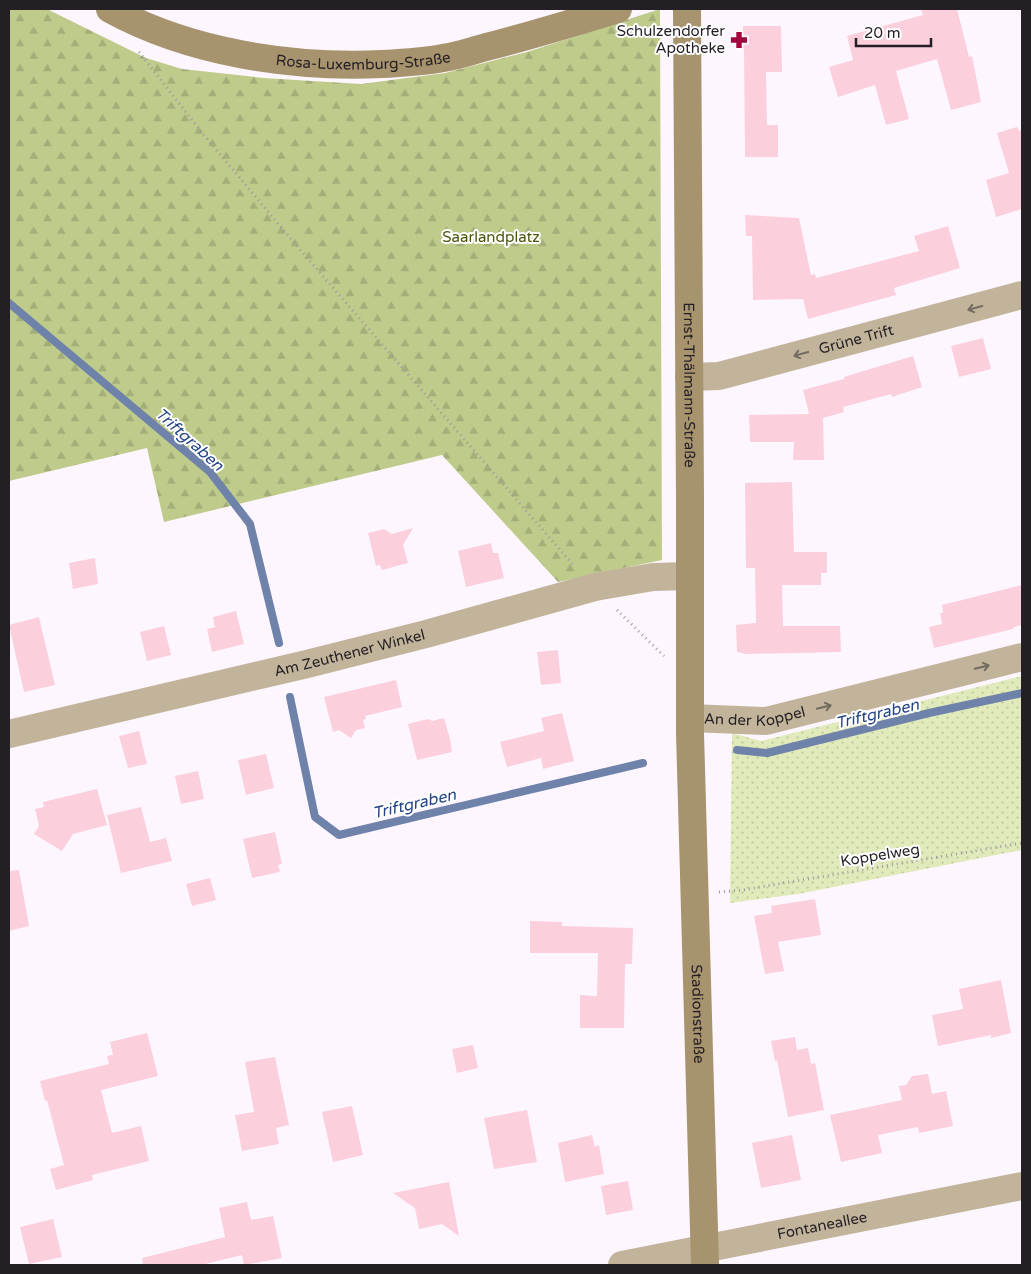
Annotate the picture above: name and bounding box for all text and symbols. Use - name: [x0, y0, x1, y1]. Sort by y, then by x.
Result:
- scale bar: [856, 15, 931, 47]
- place label: Schulzendorfer Apotheke: [617, 22, 725, 57]
- text: 20 m: [864, 24, 901, 42]
- pharmacy icon: Schulzendorfer Apotheke: [729, 30, 749, 50]
- street label: Rosa-Luxemburg-Straße: [275, 48, 452, 74]
- park label: Saarlandplatz: [442, 228, 540, 246]
- street label: Ernst-Thälmann-Straße: [680, 302, 699, 468]
- one-way arrow: [968, 303, 984, 313]
- street label: Grüne Trift: [817, 321, 896, 358]
- one-way arrow: [794, 350, 810, 359]
- water label: Triftgraben: [151, 404, 229, 476]
- street label: Am Zeuthener Winkel: [272, 626, 427, 680]
- one-way arrow: [974, 662, 990, 672]
- water label: Triftgraben: [834, 694, 922, 733]
- one-way arrow: [816, 702, 832, 711]
- street label: An der Koppel: [704, 703, 807, 730]
- water label: Triftgraben: [371, 784, 459, 823]
- street label: Koppelweg: [839, 840, 921, 870]
- street label: Stadionstraße: [688, 964, 708, 1064]
- street label: Fontaneallee: [776, 1208, 869, 1243]

